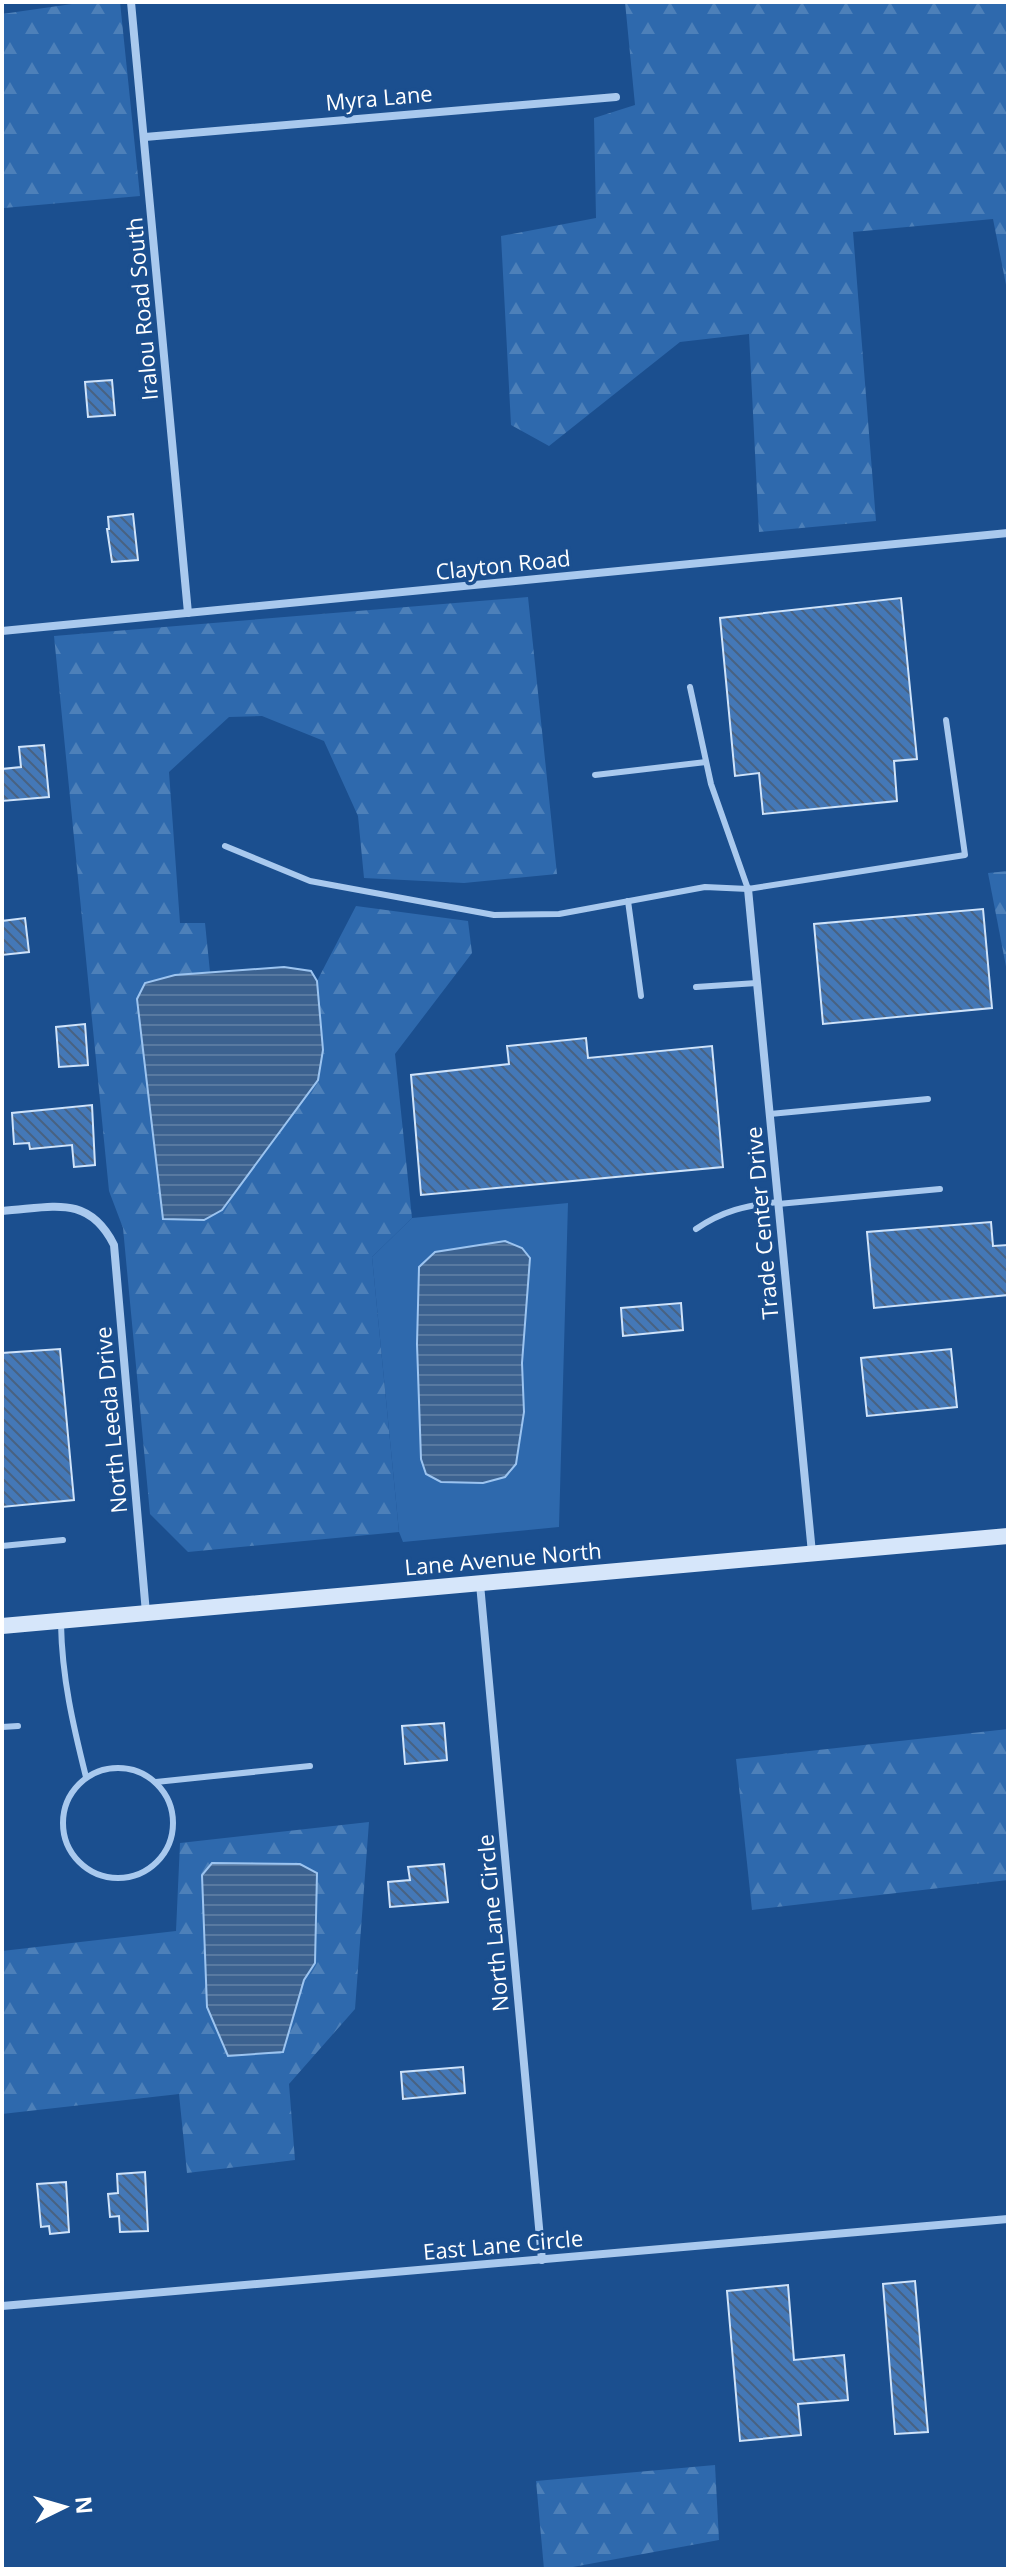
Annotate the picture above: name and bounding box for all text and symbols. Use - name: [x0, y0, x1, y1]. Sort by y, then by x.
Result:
- street label: Myra Lane: [324, 77, 434, 117]
- street label: Iralou Road South: [118, 216, 164, 402]
- street label: Clayton Road: [434, 542, 572, 586]
- street label: Trade Center Drive: [738, 1125, 784, 1321]
- street label: North Leeda Drive: [87, 1325, 133, 1515]
- street label: Lane Avenue North: [403, 1534, 603, 1582]
- street label: North Lane Circle: [469, 1833, 515, 2013]
- street label: East Lane Circle: [422, 2222, 584, 2266]
- north arrow: [24, 2467, 104, 2547]
- text: N: [69, 2495, 101, 2515]

